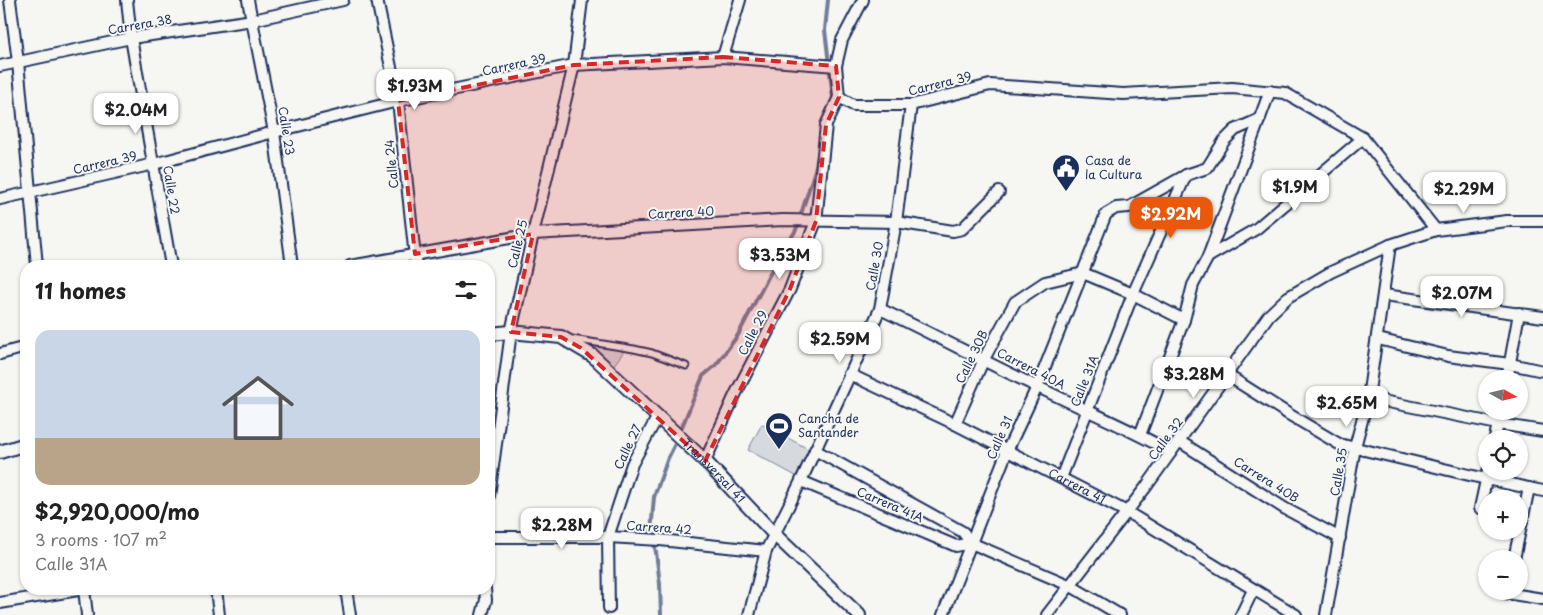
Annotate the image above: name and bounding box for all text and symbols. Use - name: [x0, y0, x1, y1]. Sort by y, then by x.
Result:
- street label: Carrera 38: [106, 10, 173, 39]
- street label: Carrera 39: [480, 48, 547, 80]
- street label: Carrera 39: [906, 66, 973, 100]
- pin: $1.93M: [374, 68, 456, 111]
- text: $1.93M: [387, 73, 443, 97]
- pin: $2.04M: [95, 92, 177, 135]
- text: $2.04M: [105, 97, 168, 121]
- street label: Calle 23: [274, 105, 300, 157]
- street label: Calle 24: [379, 139, 403, 189]
- street label: Carrera 39: [71, 146, 138, 178]
- place label: Casa de la Cultura: [1085, 151, 1143, 183]
- public building icon: Casa de la Cultura: [1051, 153, 1081, 192]
- street label: Calle 22: [159, 164, 185, 216]
- pin: $1.9M: [1260, 170, 1330, 212]
- pin: $2.29M: [1423, 172, 1505, 214]
- text: $1.9M: [1272, 174, 1318, 198]
- text: $2.29M: [1434, 176, 1494, 200]
- pin: $2.92M: [1130, 196, 1212, 239]
- street label: Carrera 40: [647, 201, 715, 223]
- text: $2.92M: [1141, 201, 1201, 225]
- street label: Calle 25: [503, 218, 531, 270]
- pin: $3.53M: [739, 238, 821, 280]
- street label: Calle 30: [861, 240, 887, 292]
- text: $3.53M: [750, 242, 810, 266]
- text: 11 homes: [35, 274, 126, 306]
- icon: filters: [452, 276, 480, 304]
- pin: $2.07M: [1421, 276, 1503, 318]
- text: $2.07M: [1431, 280, 1493, 304]
- street label: Calle 29: [733, 307, 771, 358]
- pin: $2.59M: [799, 322, 881, 364]
- text: $2.59M: [810, 326, 870, 350]
- street label: Calle 30B: [950, 327, 992, 386]
- street label: Carrera 40A: [994, 343, 1069, 393]
- street label: Calle 31A: [1066, 352, 1103, 409]
- pin: $3.28M: [1153, 356, 1235, 399]
- text: $3.28M: [1164, 361, 1225, 385]
- icon: home: [213, 363, 303, 453]
- north arrow: [1478, 370, 1528, 420]
- map controls: [1478, 370, 1528, 600]
- pin: $2.65M: [1306, 386, 1388, 428]
- text: $2.65M: [1316, 390, 1378, 414]
- place label: Cancha de Santander: [798, 409, 859, 441]
- sports icon: Cancha de Santander: [764, 411, 794, 450]
- street label: Calle 31: [982, 413, 1017, 462]
- street label: Calle 32: [1143, 413, 1187, 464]
- street label: Calle 27: [609, 421, 645, 472]
- button: locate: [1478, 430, 1528, 480]
- street label: Transversal 41: [678, 434, 750, 507]
- street label: Calle 35: [1325, 446, 1351, 497]
- street label: Carrera 40B: [1230, 452, 1303, 506]
- street label: Carrera 41: [1045, 463, 1109, 508]
- street label: Carrera 41A: [854, 482, 927, 526]
- button: +: [1478, 490, 1528, 540]
- text: $2,920,000/mo: [35, 495, 199, 527]
- pin: $2.28M: [521, 508, 603, 550]
- text: $2.28M: [531, 512, 593, 536]
- street label: Carrera 42: [626, 516, 692, 538]
- text: 3 rooms · 107 m²: [35, 527, 167, 551]
- button: −: [1478, 550, 1528, 600]
- text: Calle 31A: [35, 551, 108, 575]

